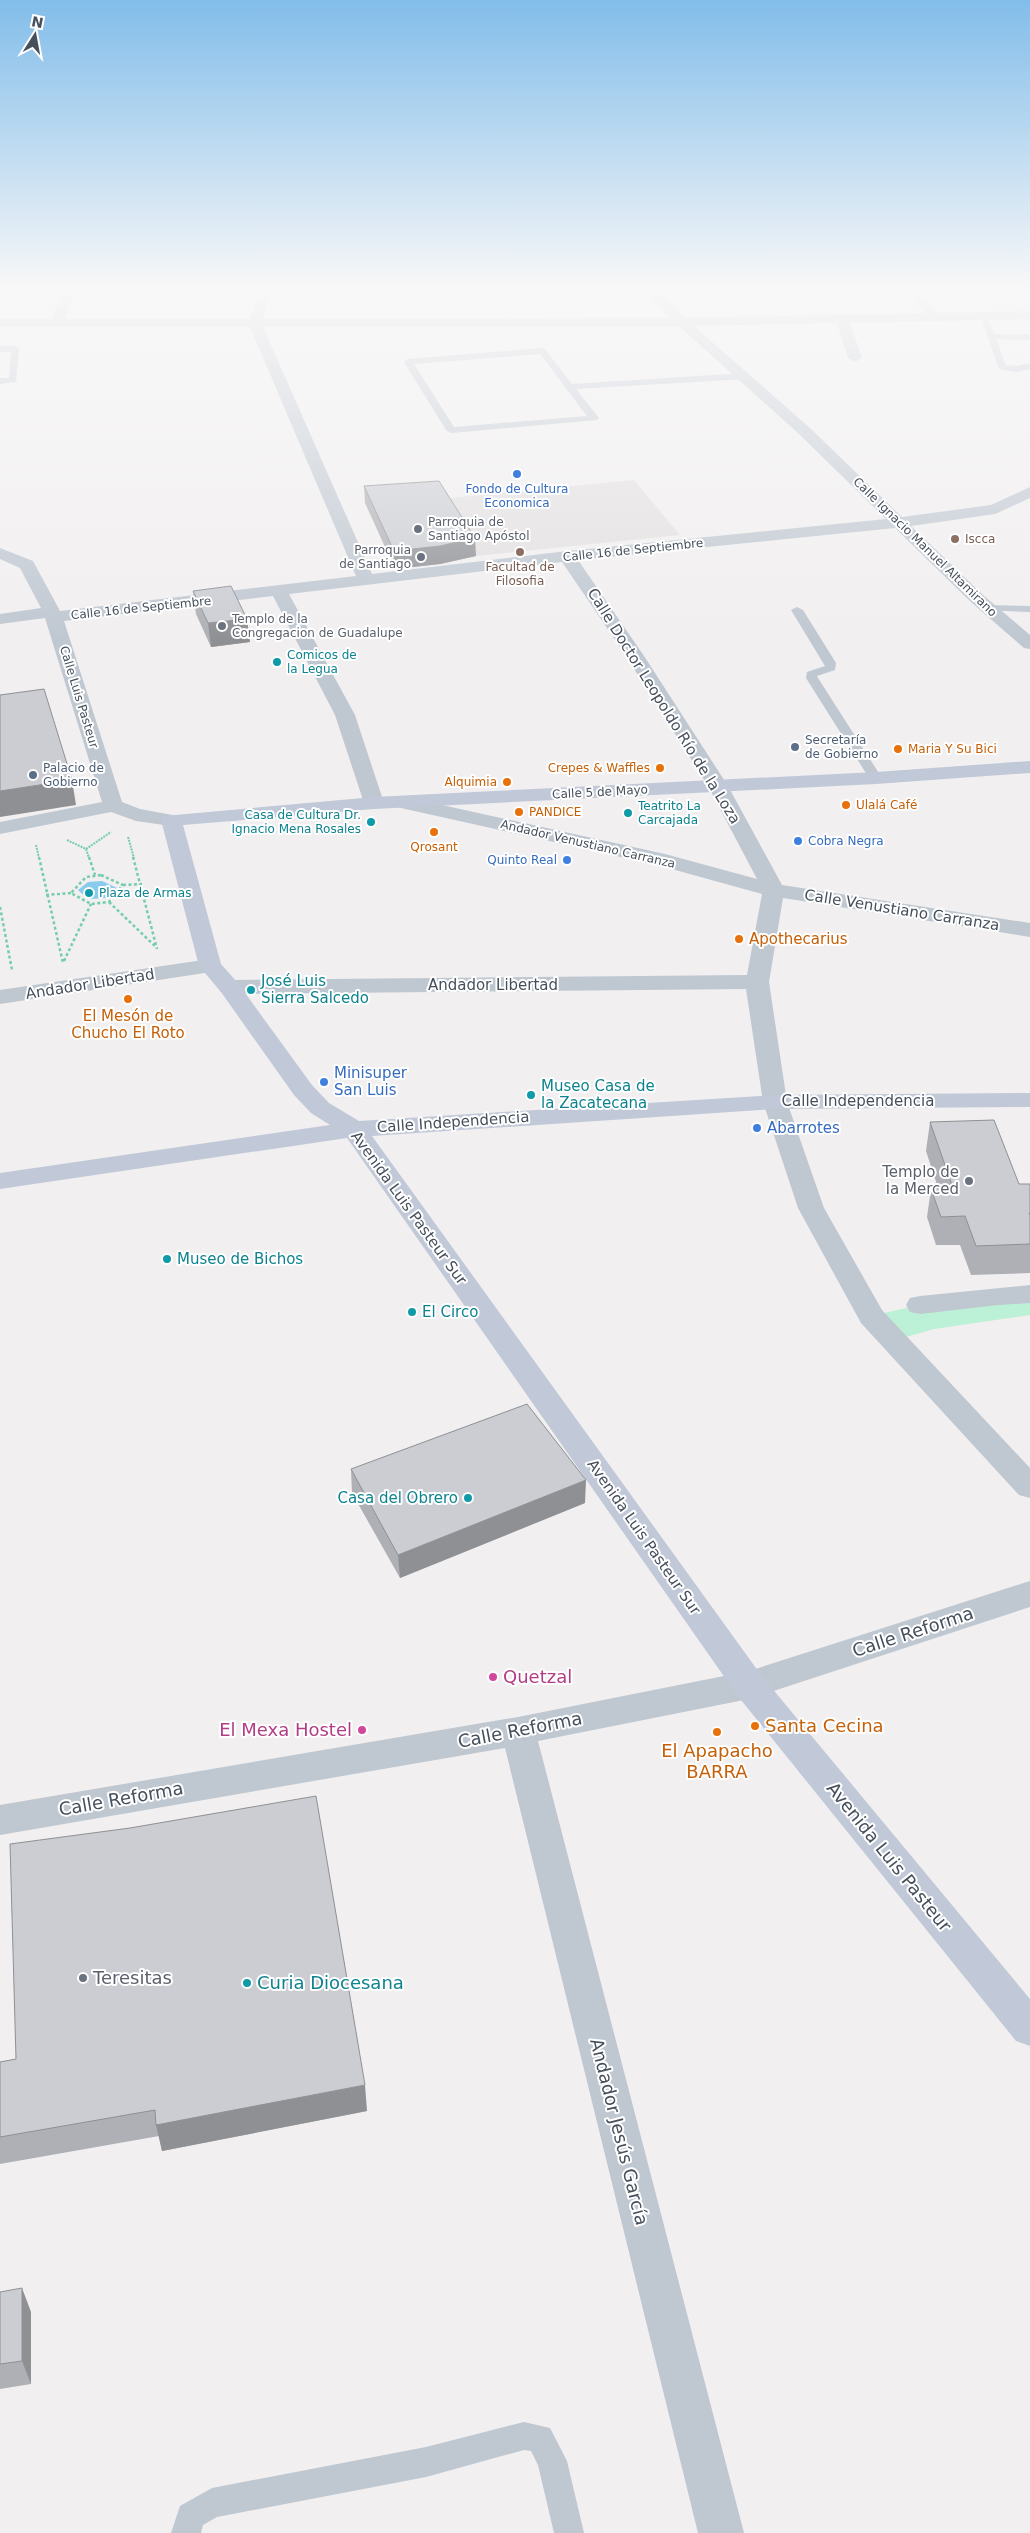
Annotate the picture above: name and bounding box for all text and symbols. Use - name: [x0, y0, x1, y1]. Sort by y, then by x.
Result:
- north arrow: [10, 10, 60, 60]
- text: N: [30, 13, 45, 31]
- marker: Fondo de Cultura Economica: [511, 468, 523, 480]
- street label: Calle Ignacio Manuel Altamirano: [850, 475, 1000, 619]
- place label: Fondo de Cultura Economica: [466, 482, 568, 510]
- place label: Parroquia de Santiago Apóstol: [428, 515, 530, 543]
- marker: Parroquia de Santiago Apóstol: [412, 523, 424, 535]
- place label: Iscca: [965, 532, 995, 546]
- marker: Iscca: [949, 533, 961, 545]
- street label: Calle 16 de Septiembre: [562, 536, 704, 564]
- place label: Parroquia de Santiago: [339, 543, 411, 571]
- marker: Facultad de Filosofia: [514, 546, 526, 558]
- marker: Parroquia de Santiago: [415, 551, 427, 563]
- place label: Facultad de Filosofia: [485, 560, 555, 588]
- street label: Calle Doctor Leopoldo Río de la Loza: [584, 585, 744, 827]
- street label: Calle 16 de Septiembre: [70, 594, 212, 622]
- place label: Templo de la Congregacion de Guadalupe: [231, 612, 403, 640]
- marker: Templo de la Congregacion de Guadalupe: [216, 620, 228, 632]
- street label: Calle Luis Pasteur: [57, 644, 101, 750]
- place label: Comicos de la Legua: [287, 648, 357, 676]
- marker: Comicos de la Legua: [271, 656, 283, 668]
- place label: Secretaría de Gobierno: [805, 733, 878, 761]
- marker: Secretaría de Gobierno: [789, 741, 801, 753]
- place label: Maria Y Su Bici: [908, 742, 997, 756]
- marker: Maria Y Su Bici: [892, 743, 904, 755]
- place label: Palacio de Gobierno: [43, 761, 104, 789]
- place label: Crepes & Waffles: [548, 761, 650, 775]
- marker: Crepes & Waffles: [654, 762, 666, 774]
- marker: Palacio de Gobierno: [27, 769, 39, 781]
- place label: Alquimia: [445, 775, 497, 789]
- marker: Alquimia: [501, 776, 513, 788]
- street label: Calle 5 de Mayo: [552, 782, 648, 802]
- place label: Ulalá Café: [856, 798, 917, 812]
- place label: Teatrito La Carcajada: [637, 799, 701, 827]
- marker: Ulalá Café: [840, 799, 852, 811]
- place label: PANDICE: [529, 805, 581, 819]
- marker: PANDICE: [513, 806, 525, 818]
- marker: Teatrito La Carcajada: [622, 807, 634, 819]
- place label: Casa de Cultura Dr. Ignacio Mena Rosales: [232, 808, 361, 836]
- marker: Casa de Cultura Dr. Ignacio Mena Rosales: [365, 816, 377, 828]
- street label: Andador Venustiano Carranza: [499, 817, 677, 871]
- marker: Qrosant: [428, 826, 440, 838]
- place label: Cobra Negra: [808, 834, 884, 848]
- marker: Cobra Negra: [792, 835, 804, 847]
- place label: Qrosant: [410, 840, 458, 854]
- place label: Quinto Real: [487, 853, 557, 867]
- marker: Quinto Real: [561, 854, 573, 866]
- place label: Plaza de Armas: [99, 886, 191, 900]
- street label: Calle Venustiano Carranza: [803, 886, 1001, 934]
- marker: Plaza de Armas: [83, 887, 95, 899]
- place label: Apothecarius: [749, 930, 848, 948]
- marker: Apothecarius: [733, 933, 745, 945]
- street label: Andador Libertad: [24, 965, 156, 1003]
- place label: José Luis Sierra Salcedo: [260, 972, 369, 1007]
- street label: Andador Libertad: [428, 976, 558, 994]
- marker: José Luis Sierra Salcedo: [245, 984, 257, 996]
- marker: El Mesón de Chucho El Roto: [122, 993, 134, 1005]
- place label: El Mesón de Chucho El Roto: [71, 1007, 185, 1042]
- place label: Minisuper San Luis: [334, 1064, 408, 1099]
- marker: Minisuper San Luis: [318, 1076, 330, 1088]
- place label: Museo Casa de la Zacatecana: [541, 1077, 655, 1112]
- marker: Museo Casa de la Zacatecana: [525, 1089, 537, 1101]
- street label: Calle Independencia: [782, 1092, 934, 1110]
- street label: Calle Independencia: [376, 1108, 530, 1136]
- place label: Abarrotes: [767, 1119, 840, 1137]
- marker: Abarrotes: [751, 1122, 763, 1134]
- street label: Avenida Luis Pasteur Sur: [347, 1128, 471, 1289]
- place label: Templo de la Merced: [881, 1163, 959, 1198]
- marker: Templo de la Merced: [963, 1175, 975, 1187]
- place label: Museo de Bichos: [177, 1250, 303, 1268]
- marker: Museo de Bichos: [161, 1253, 173, 1265]
- place label: El Circo: [422, 1303, 478, 1321]
- marker: El Circo: [406, 1306, 418, 1318]
- street label: Avenida Luis Pasteur Sur: [584, 1456, 705, 1619]
- place label: Casa del Obrero: [337, 1489, 458, 1507]
- marker: Casa del Obrero: [462, 1492, 474, 1504]
- street label: Calle Reforma: [850, 1602, 976, 1661]
- place label: Quetzal: [503, 1666, 572, 1687]
- marker: Quetzal: [487, 1671, 499, 1683]
- street label: Calle Reforma: [456, 1707, 584, 1752]
- place label: Santa Cecina: [765, 1715, 884, 1736]
- place label: El Mexa Hostel: [219, 1719, 352, 1740]
- marker: Santa Cecina: [749, 1720, 761, 1732]
- marker: El Mexa Hostel: [356, 1724, 368, 1736]
- marker: El Apapacho BARRA: [711, 1726, 723, 1738]
- place label: El Apapacho BARRA: [661, 1740, 773, 1782]
- street label: Calle Reforma: [57, 1777, 185, 1820]
- street label: Avenida Luis Pasteur: [823, 1778, 957, 1936]
- place label: Teresitas: [92, 1967, 172, 1988]
- marker: Teresitas: [77, 1972, 89, 1984]
- place label: Curia Diocesana: [257, 1972, 404, 1993]
- marker: Curia Diocesana: [241, 1977, 253, 1989]
- street label: Andador Jesús García: [586, 2036, 653, 2228]

